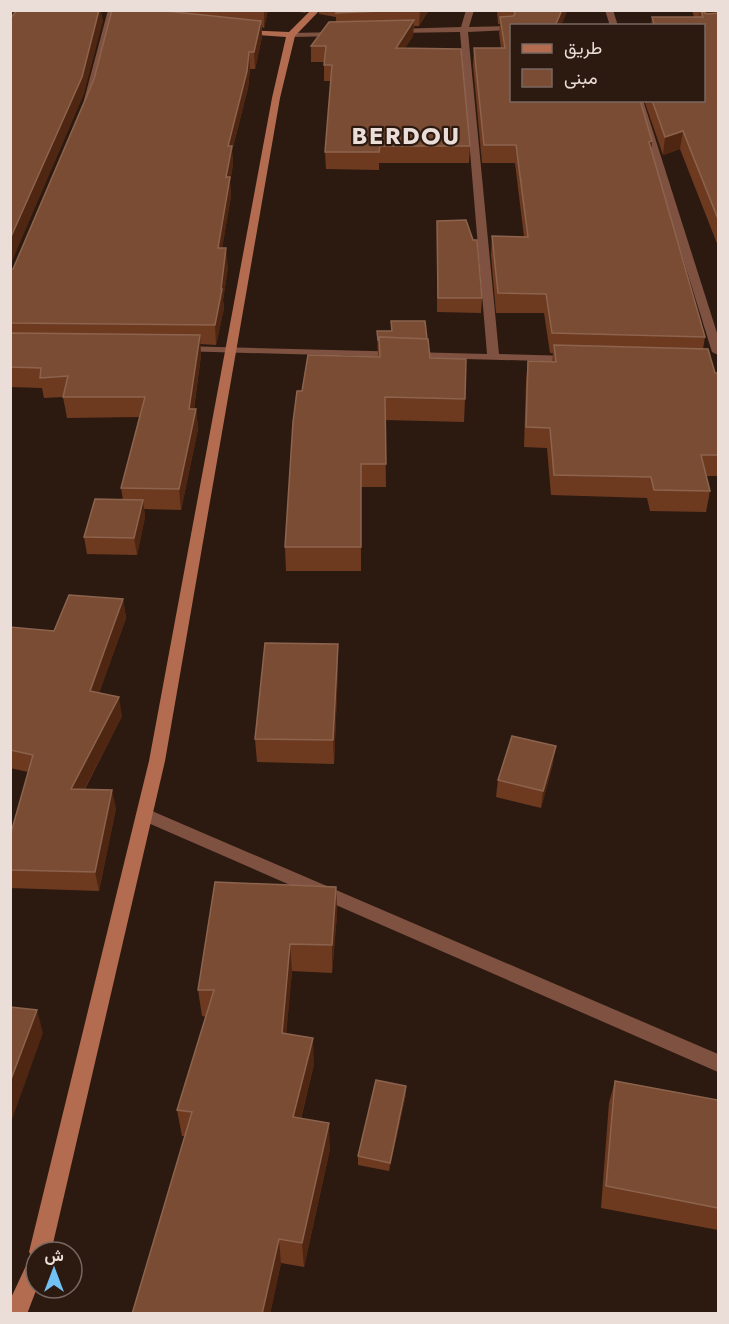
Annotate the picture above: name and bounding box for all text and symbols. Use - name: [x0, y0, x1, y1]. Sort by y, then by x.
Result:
- legend: [510, 24, 705, 102]
- text: طريق: [564, 35, 602, 61]
- text: مبنى: [564, 65, 598, 91]
- district label: BERDOU: [351, 118, 461, 153]
- north arrow: [24, 1240, 84, 1300]
- text: ش: [44, 1244, 64, 1267]

